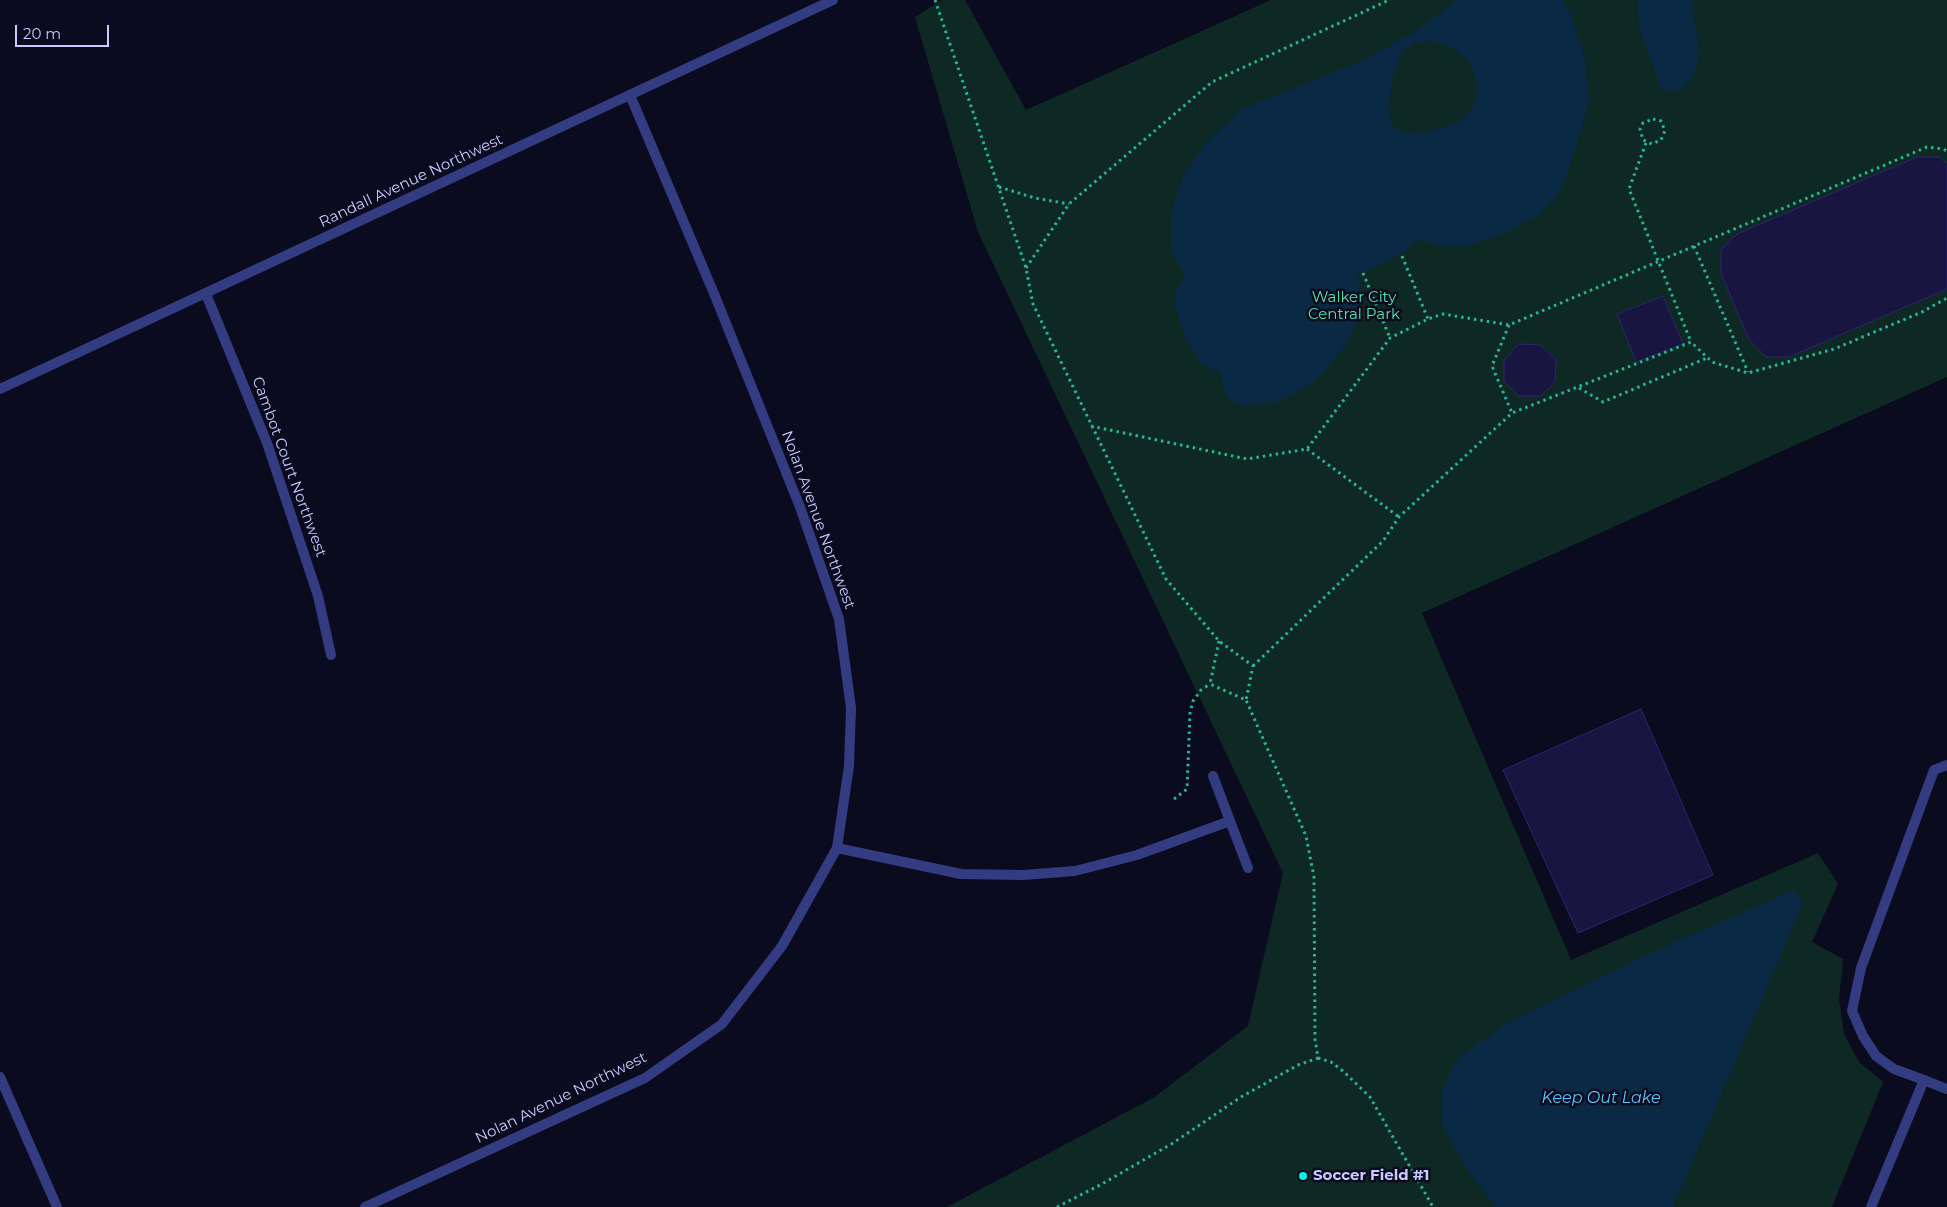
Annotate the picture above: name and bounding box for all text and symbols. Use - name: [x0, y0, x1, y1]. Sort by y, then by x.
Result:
- scale bar: [18, 15, 111, 47]
- text: 20 m: [23, 24, 61, 43]
- street label: Randall Avenue Northwest: [316, 130, 506, 232]
- park label: Walker City Central Park: [1308, 289, 1400, 324]
- street label: Cambot Court Northwest: [248, 375, 330, 559]
- street label: Nolan Avenue Northwest: [777, 428, 859, 612]
- street label: Nolan Avenue Northwest: [472, 1049, 650, 1147]
- water label: Keep Out Lake: [1541, 1088, 1661, 1108]
- place label: Soccer Field #1: [1313, 1167, 1429, 1185]
- marker: Soccer Field #1: [1297, 1170, 1309, 1182]

